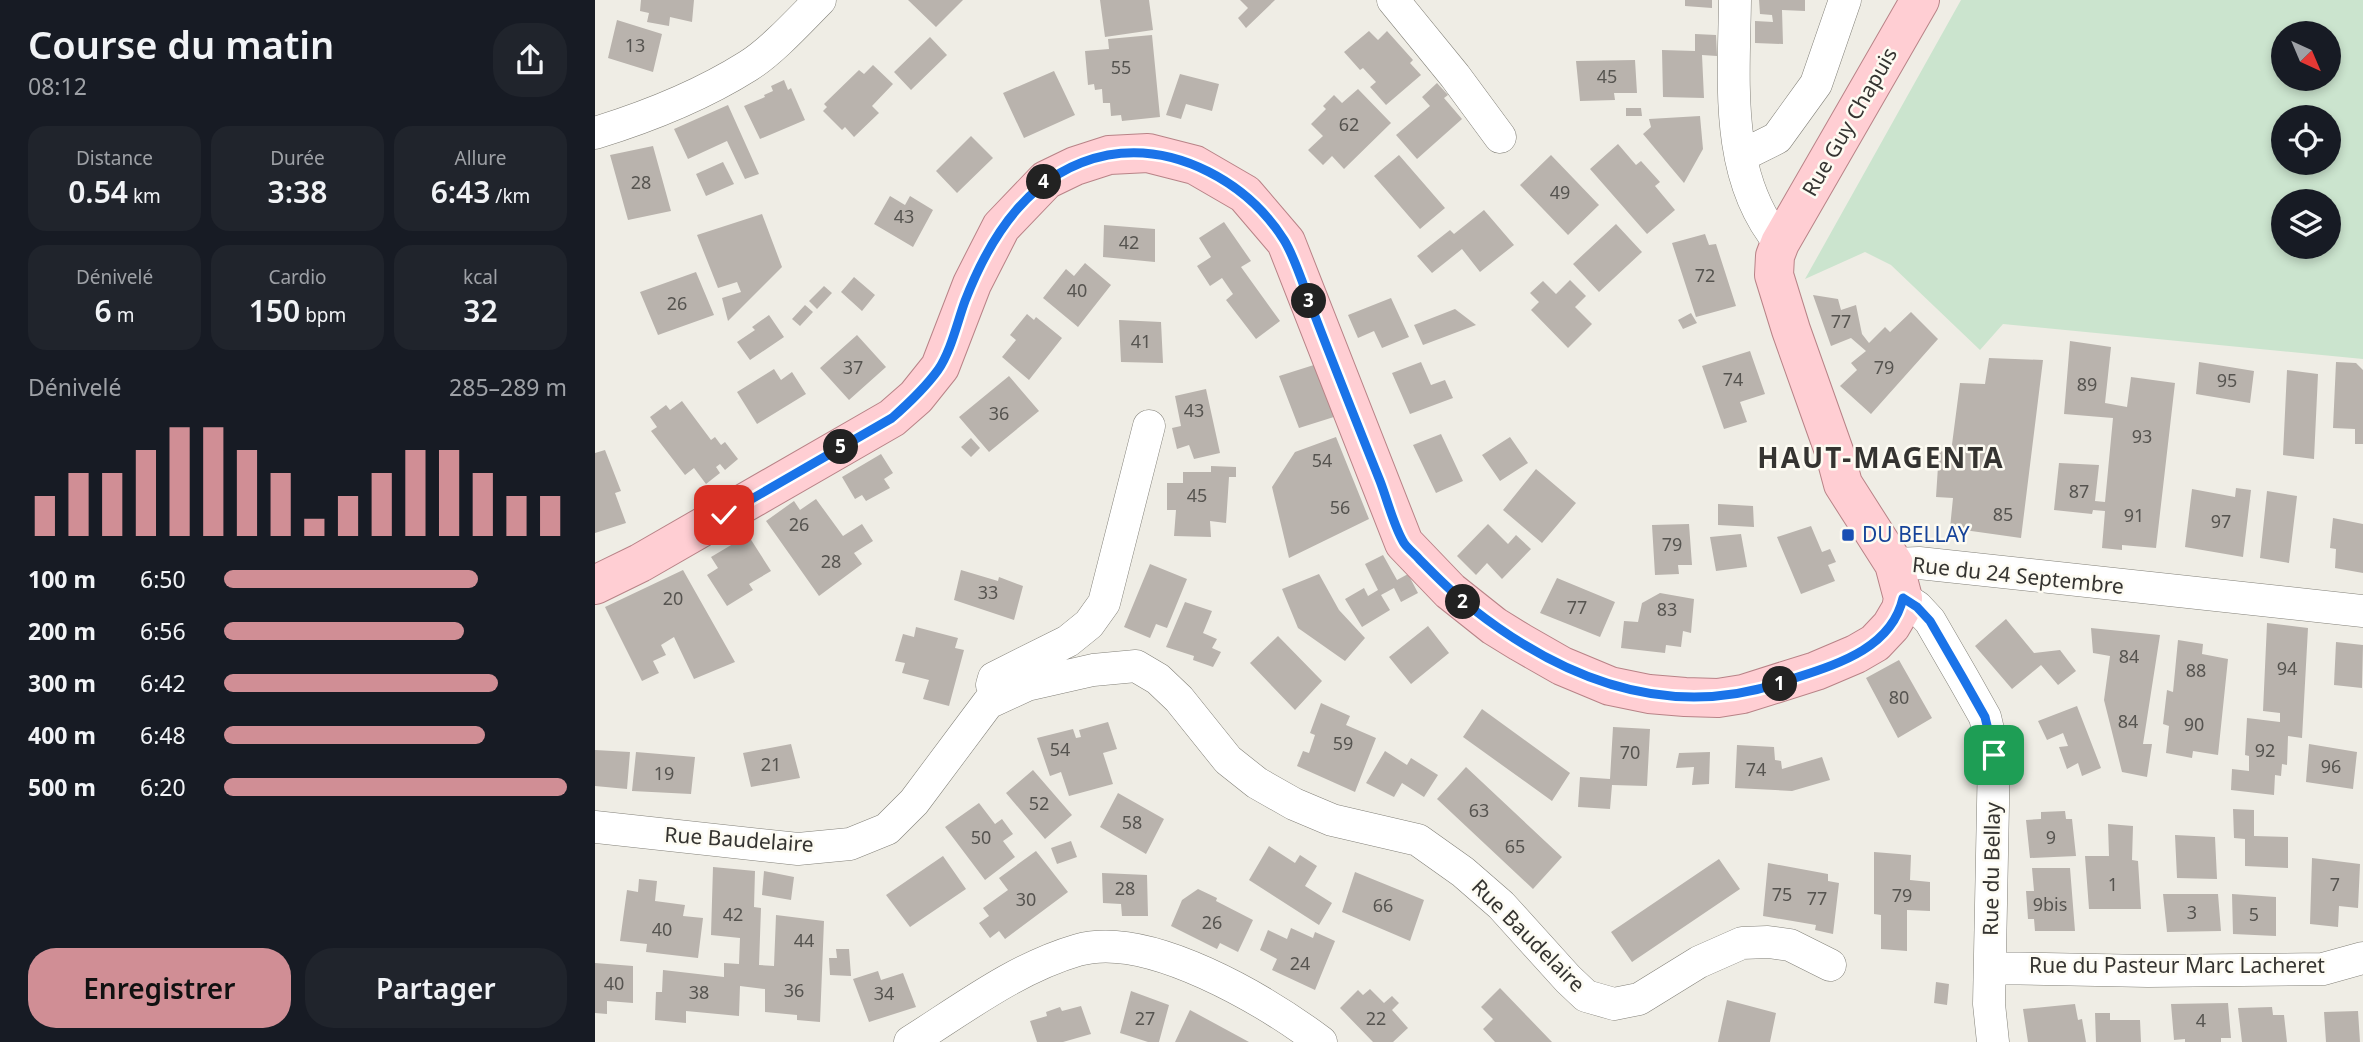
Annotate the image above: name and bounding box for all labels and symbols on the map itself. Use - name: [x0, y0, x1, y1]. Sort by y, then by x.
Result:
- north arrow: [2271, 21, 2341, 91]
- house number: 13: [625, 33, 645, 57]
- street label: Rue Guy Chapuis: [1795, 42, 1903, 201]
- house number: 55: [1111, 55, 1131, 79]
- house number: 45: [1597, 64, 1617, 88]
- house number: 62: [1339, 112, 1359, 136]
- pin: 4: [1027, 164, 1061, 200]
- house number: 28: [631, 170, 651, 194]
- house number: 49: [1550, 180, 1570, 204]
- house number: 43: [894, 204, 914, 228]
- house number: 42: [1119, 230, 1139, 254]
- house number: 72: [1695, 263, 1715, 287]
- house number: 40: [1067, 278, 1087, 302]
- pin: 3: [1291, 284, 1327, 318]
- house number: 26: [667, 291, 687, 315]
- house number: 77: [1831, 309, 1851, 333]
- house number: 41: [1131, 329, 1151, 353]
- house number: 37: [843, 355, 863, 379]
- house number: 79: [1874, 355, 1894, 379]
- house number: 74: [1723, 367, 1743, 391]
- house number: 95: [2217, 368, 2237, 392]
- house number: 89: [2077, 372, 2097, 396]
- house number: 43: [1184, 398, 1204, 422]
- house number: 36: [989, 401, 1009, 425]
- house number: 93: [2132, 424, 2152, 448]
- pin: 5: [824, 430, 859, 464]
- district label: HAUT-MAGENTA: [1757, 438, 2005, 476]
- house number: 54: [1312, 448, 1332, 472]
- house number: 87: [2069, 479, 2089, 503]
- house number: 45: [1187, 483, 1207, 507]
- pin: [694, 485, 754, 545]
- house number: 56: [1330, 495, 1350, 519]
- house number: 85: [1993, 502, 2013, 526]
- house number: 91: [2124, 503, 2144, 527]
- house number: 97: [2211, 509, 2231, 533]
- house number: 26: [789, 512, 809, 536]
- place label: DU BELLAY: [1862, 520, 1970, 548]
- marker: DU BELLAY: [1840, 527, 1856, 543]
- house number: 79: [1662, 532, 1682, 556]
- house number: 28: [821, 549, 841, 573]
- street label: Rue du 24 Septembre: [1911, 550, 2125, 600]
- house number: 33: [978, 580, 998, 604]
- pin: 2: [1445, 584, 1481, 620]
- house number: 20: [663, 586, 683, 610]
- house number: 77: [1567, 595, 1587, 619]
- house number: 83: [1657, 597, 1677, 621]
- house number: 84: [2119, 644, 2139, 668]
- house number: 94: [2277, 656, 2297, 680]
- house number: 88: [2186, 658, 2206, 682]
- pin: 1: [1763, 666, 1797, 702]
- house number: 80: [1889, 685, 1909, 709]
- house number: 84: [2118, 709, 2138, 733]
- house number: 90: [2184, 712, 2204, 736]
- pin: [1964, 725, 2024, 785]
- house number: 59: [1333, 731, 1353, 755]
- house number: 54: [1050, 737, 1070, 761]
- house number: 92: [2255, 738, 2275, 762]
- house number: 70: [1620, 740, 1640, 764]
- house number: 21: [761, 752, 781, 776]
- house number: 96: [2321, 754, 2341, 778]
- house number: 74: [1746, 757, 1766, 781]
- house number: 19: [654, 761, 674, 785]
- house number: 52: [1029, 791, 1049, 815]
- house number: 63: [1469, 798, 1489, 822]
- street label: Rue du Bellay: [1976, 802, 2006, 936]
- house number: 58: [1122, 810, 1142, 834]
- street label: Rue Baudelaire: [664, 820, 814, 858]
- house number: 50: [971, 825, 991, 849]
- house number: 9: [2046, 825, 2056, 849]
- house number: 65: [1505, 834, 1525, 858]
- house number: 1: [2108, 872, 2118, 896]
- house number: 7: [2330, 872, 2340, 896]
- street label: Rue Baudelaire: [1466, 873, 1591, 998]
- house number: 28: [1115, 876, 1135, 900]
- house number: 75: [1772, 882, 1792, 906]
- house number: 79: [1892, 883, 1912, 907]
- house number: 77: [1807, 886, 1827, 910]
- house number: 30: [1016, 887, 1036, 911]
- house number: 9bis: [2033, 892, 2067, 916]
- house number: 66: [1373, 893, 1393, 917]
- house number: 3: [2187, 900, 2197, 924]
- house number: 42: [723, 902, 743, 926]
- house number: 5: [2249, 902, 2259, 926]
- house number: 26: [1202, 910, 1222, 934]
- house number: 40: [652, 917, 672, 941]
- house number: 44: [794, 928, 814, 952]
- house number: 24: [1290, 951, 1310, 975]
- street label: Rue du Pasteur Marc Lacheret: [2029, 951, 2325, 979]
- house number: 40: [604, 971, 624, 995]
- house number: 36: [784, 978, 804, 1002]
- house number: 38: [689, 980, 709, 1004]
- house number: 34: [874, 981, 894, 1005]
- house number: 27: [1135, 1006, 1155, 1030]
- house number: 22: [1366, 1006, 1386, 1030]
- house number: 4: [2196, 1008, 2206, 1032]

